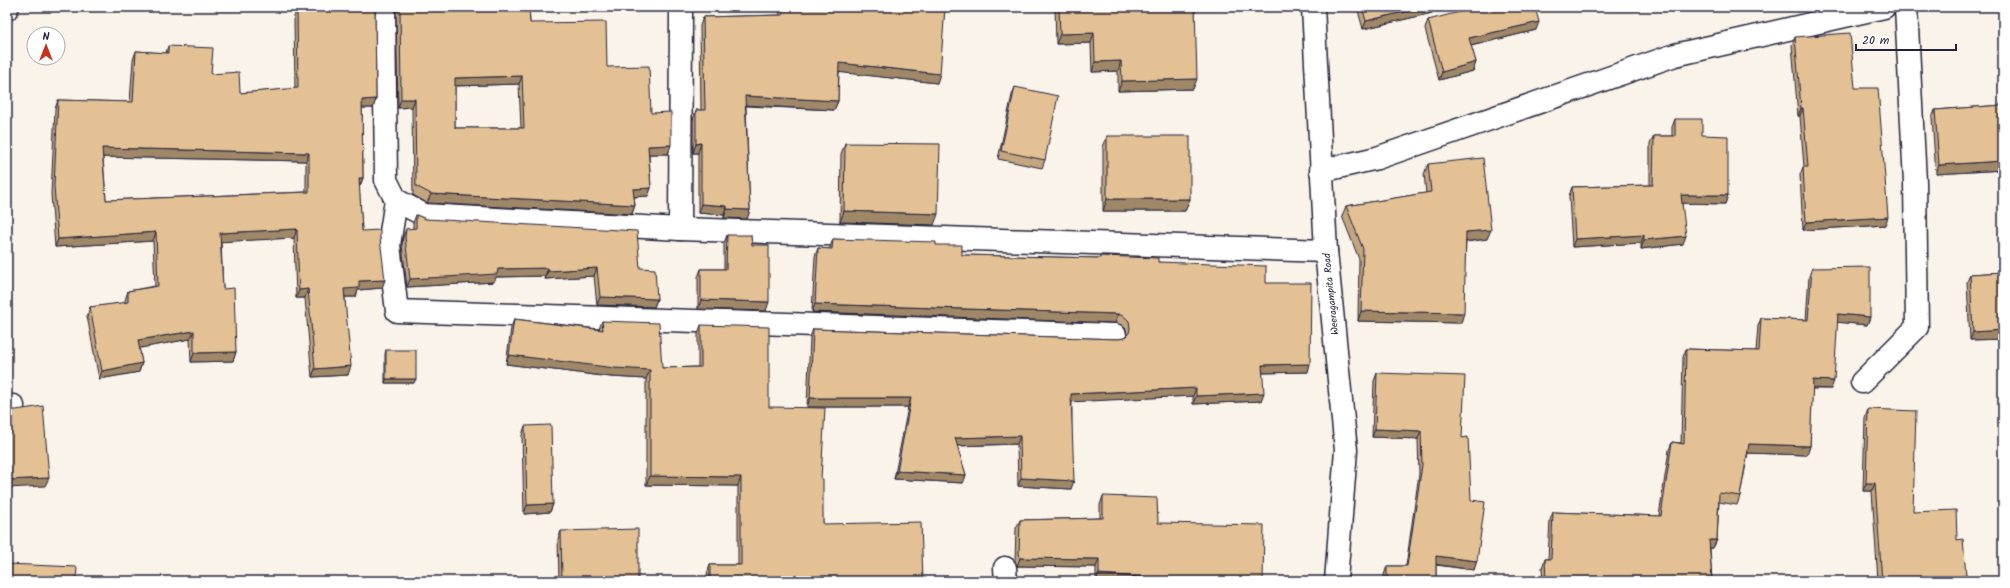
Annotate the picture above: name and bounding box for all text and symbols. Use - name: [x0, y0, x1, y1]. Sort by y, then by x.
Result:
- north arrow: [26, 26, 66, 66]
- scale bar: [1856, 26, 1956, 52]
- text: N: [43, 28, 50, 46]
- text: 20 m: [1862, 31, 1890, 50]
- street label: Weeragampita Road: [1319, 251, 1343, 336]

